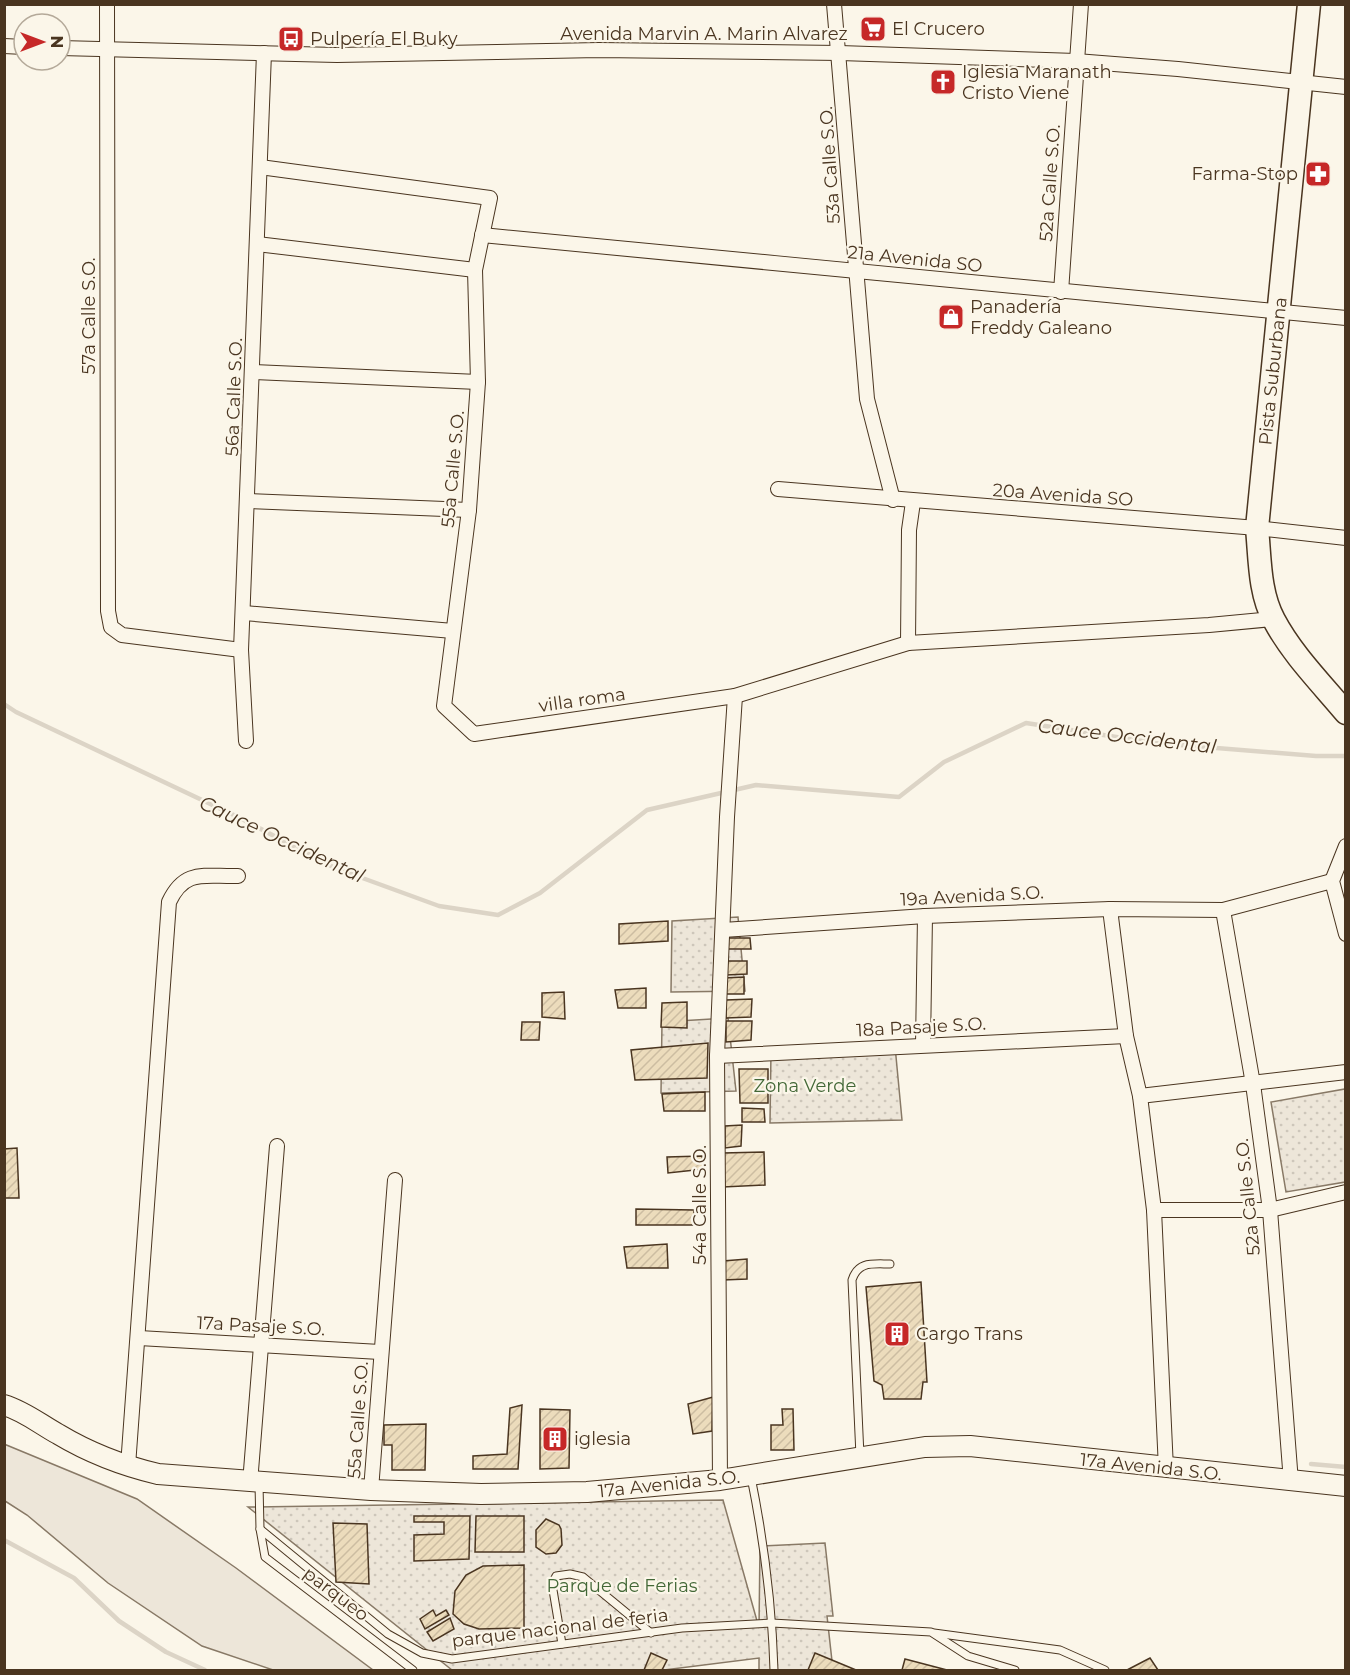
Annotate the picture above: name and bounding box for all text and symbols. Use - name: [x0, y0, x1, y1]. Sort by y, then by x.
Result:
- north arrow: [12, 12, 72, 72]
- supermarket icon: El Crucero: [858, 14, 888, 44]
- place label: El Crucero: [892, 18, 985, 40]
- street label: Avenida Marvin A. Marin Alvarez: [560, 23, 848, 45]
- bus stop icon: Pulpería El Buky: [276, 24, 306, 54]
- place label: Pulpería El Buky: [310, 28, 458, 50]
- text: N: [47, 36, 66, 48]
- place label: Iglesia Maranath Cristo Viene: [962, 61, 1112, 104]
- church icon: Iglesia Maranath Cristo Viene: [928, 67, 958, 97]
- street label: 53a Calle S.O.: [815, 106, 845, 224]
- street label: 52a Calle S.O.: [1035, 124, 1065, 242]
- pharmacy icon: Farma-Stop: [1303, 159, 1333, 189]
- place label: Farma-Stop: [1191, 163, 1298, 185]
- street label: 21a Avenida SO: [846, 241, 984, 277]
- street label: 57a Calle S.O.: [78, 257, 100, 375]
- place label: Panadería Freddy Galeano: [970, 296, 1112, 339]
- street label: Pista Suburbana: [1254, 296, 1292, 446]
- shop icon: Panadería Freddy Galeano: [936, 302, 966, 332]
- street label: 56a Calle S.O.: [221, 337, 247, 457]
- street label: 55a Calle S.O.: [437, 409, 469, 529]
- street label: 20a Avenida SO: [992, 479, 1134, 511]
- street label: villa roma: [537, 683, 627, 717]
- water label: Cauce Occidental: [1036, 713, 1218, 759]
- water label: Cauce Occidental: [196, 790, 369, 888]
- street label: 19a Avenida S.O.: [900, 881, 1044, 911]
- street label: 18a Pasaje S.O.: [856, 1013, 986, 1041]
- park label: Zona Verde: [754, 1075, 856, 1097]
- street label: 52a Calle S.O.: [1231, 1137, 1265, 1257]
- street label: 54a Calle S.O.: [689, 1145, 711, 1265]
- street label: 17a Pasaje S.O.: [196, 1312, 326, 1340]
- building icon: Cargo Trans: [882, 1319, 912, 1349]
- place label: Cargo Trans: [916, 1323, 1023, 1345]
- street label: 55a Calle S.O.: [343, 1361, 373, 1479]
- building icon: iglesia: [540, 1424, 570, 1454]
- place label: iglesia: [574, 1428, 631, 1450]
- street label: 17a Avenida S.O.: [1079, 1449, 1223, 1485]
- street label: 17a Avenida S.O.: [597, 1466, 741, 1502]
- street label: parqueo: [299, 1562, 373, 1626]
- park label: Parque de Ferias: [546, 1575, 698, 1597]
- street label: parque nacional de feria: [450, 1604, 670, 1652]

